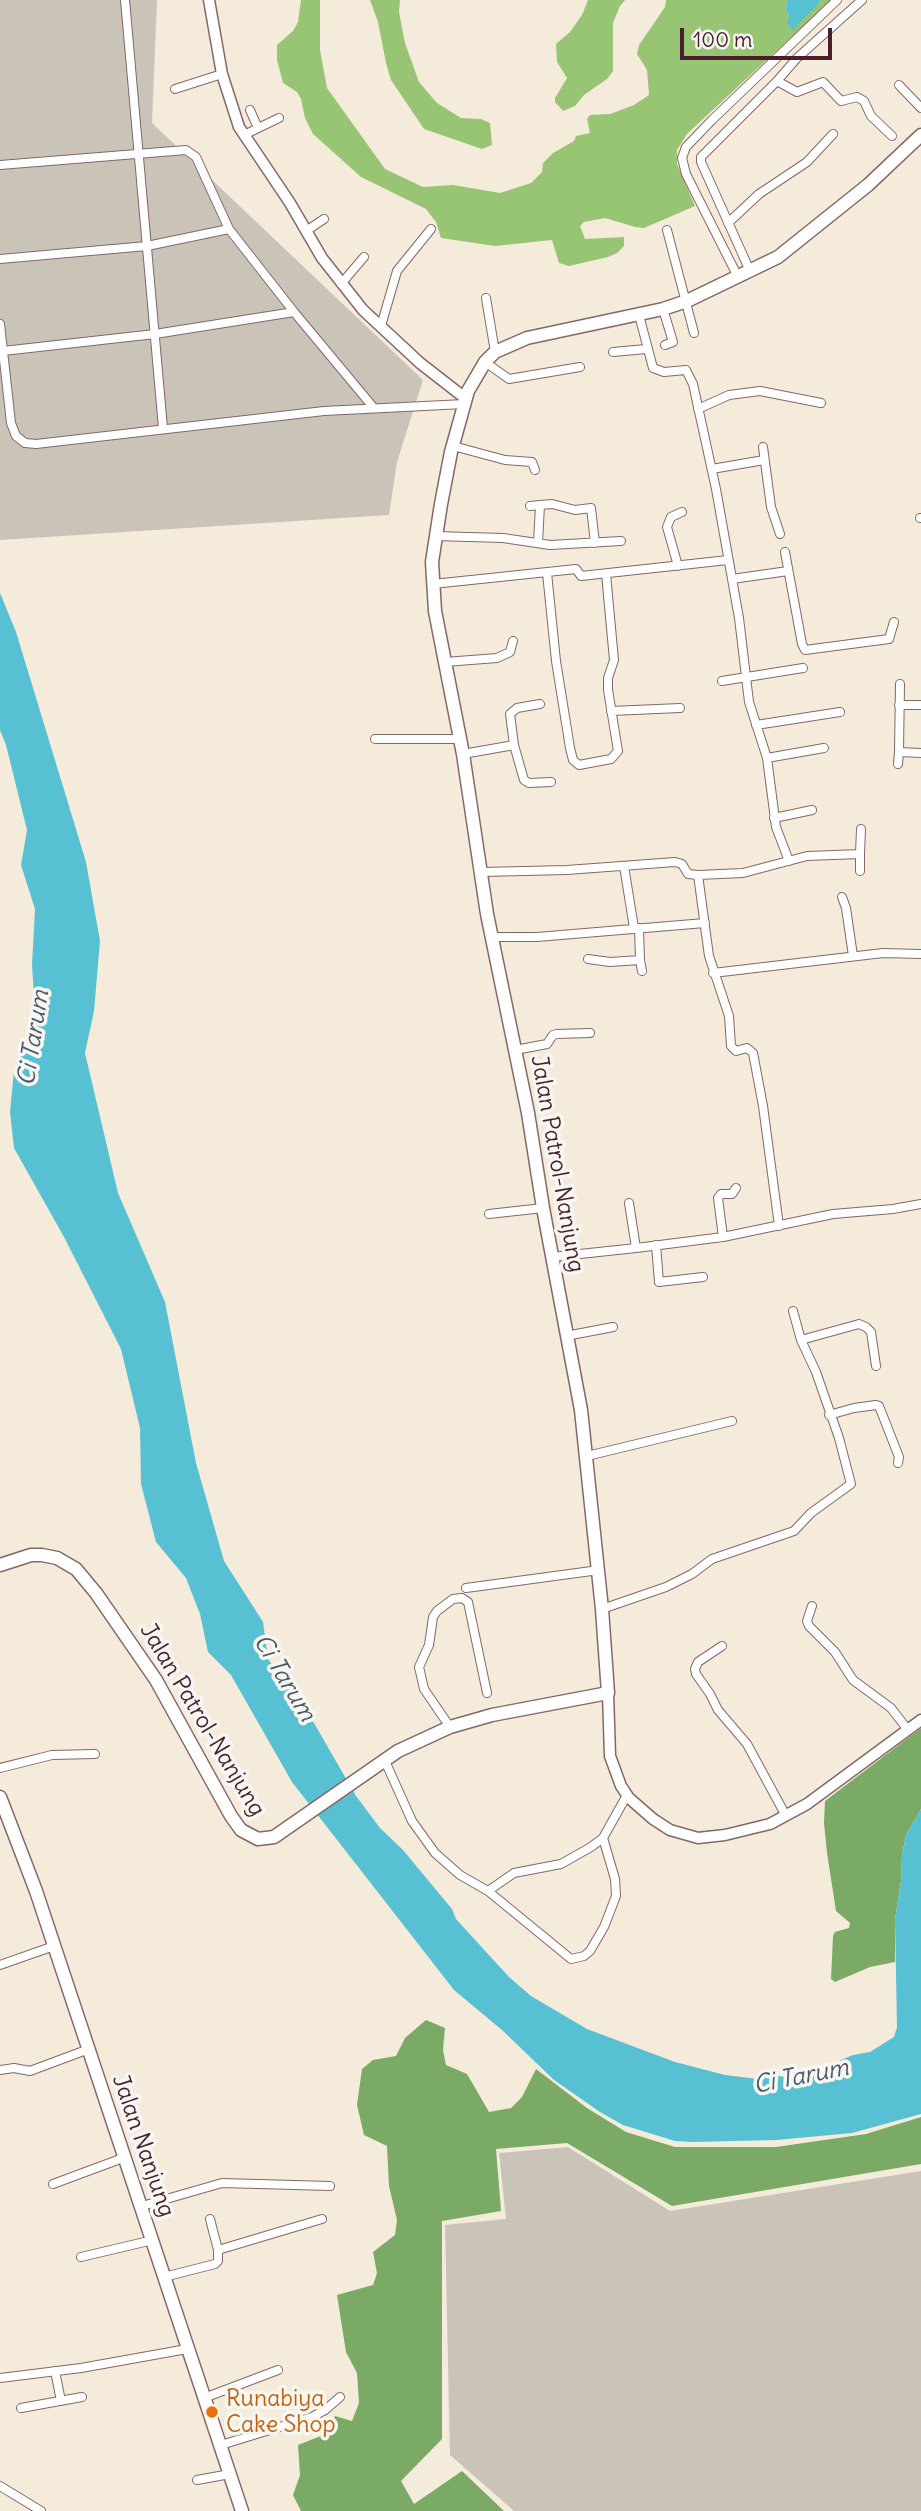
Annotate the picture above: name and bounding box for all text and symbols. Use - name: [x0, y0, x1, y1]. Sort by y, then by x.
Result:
- scale bar: [683, 14, 835, 58]
- text: 100 m: [693, 26, 752, 53]
- water label: Ci Tarum: [12, 988, 56, 1088]
- street label: Jalan Patrol-Nanjung: [524, 1053, 590, 1275]
- street label: Jalan Patrol-Nanjung: [134, 1619, 270, 1821]
- water label: Ci Tarum: [247, 1629, 321, 1727]
- water label: Ci Tarum: [751, 2054, 851, 2100]
- street label: Jalan Nanjung: [106, 2071, 180, 2221]
- place label: Runabiya Cake Shop: [226, 2385, 336, 2439]
- marker: Runabiya Cake Shop: [204, 2404, 220, 2420]

